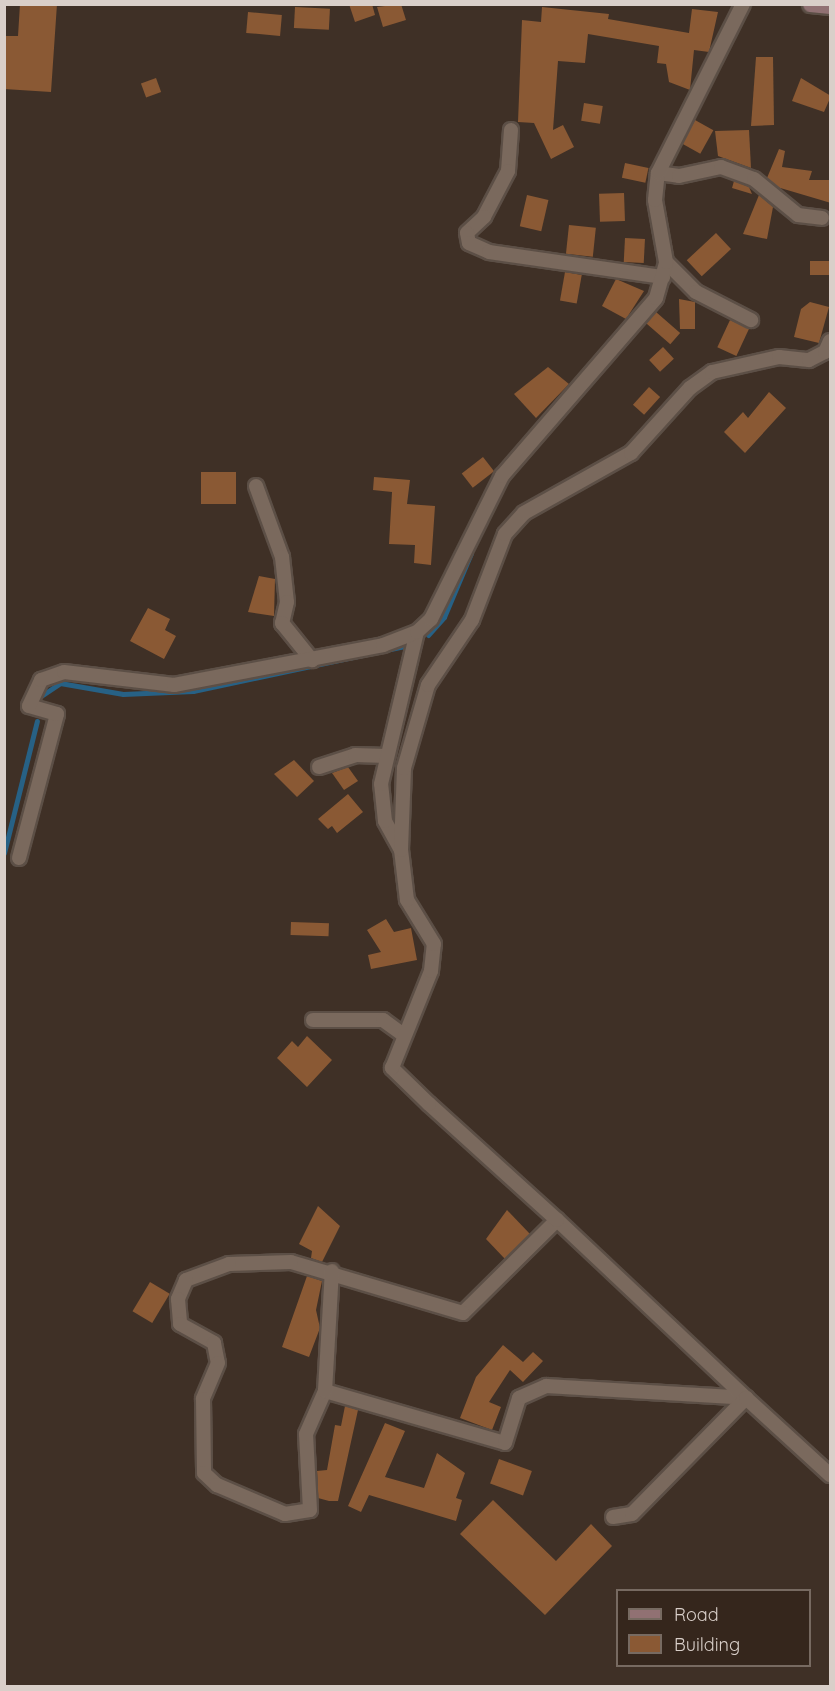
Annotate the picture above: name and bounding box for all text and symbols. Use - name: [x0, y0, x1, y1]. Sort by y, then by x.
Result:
- legend: [616, 1589, 811, 1667]
- text: Road: [674, 1603, 719, 1626]
- text: Building: [674, 1633, 740, 1656]

